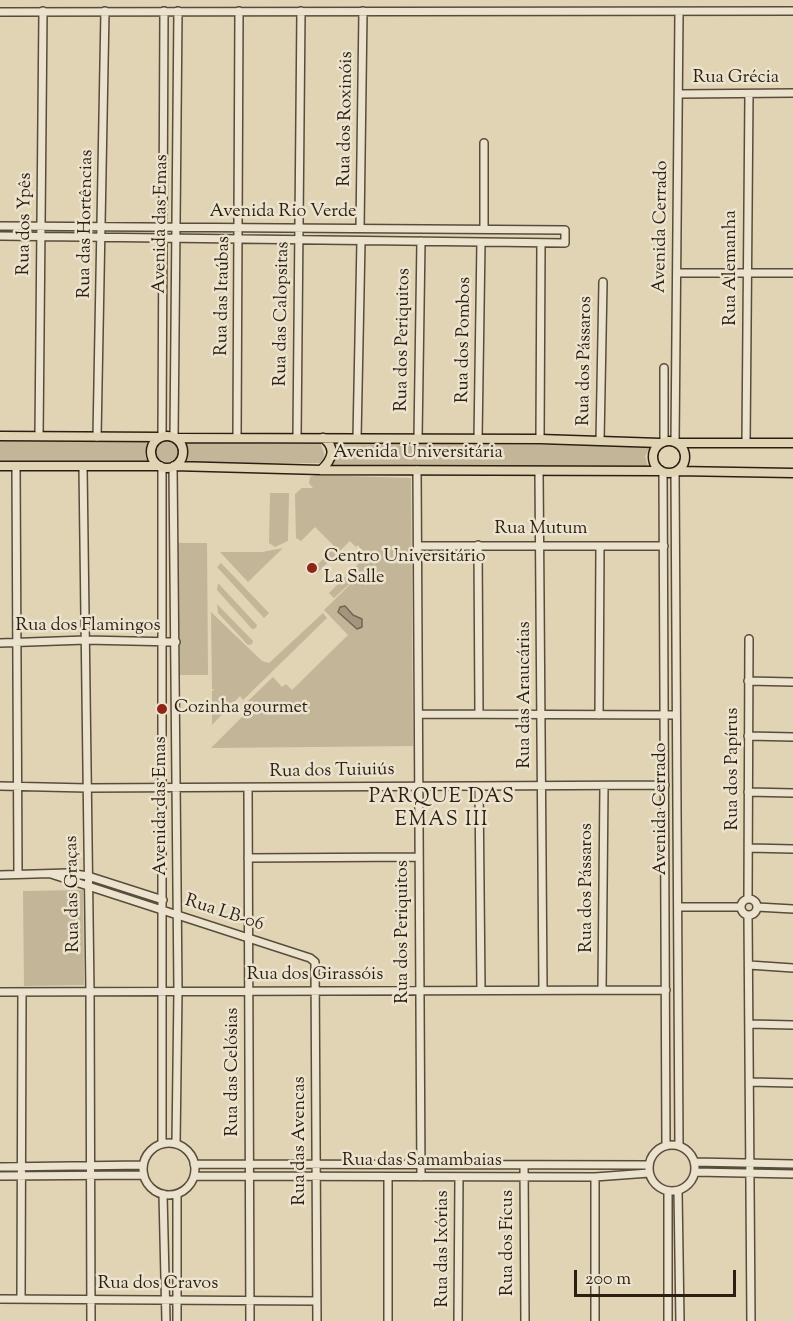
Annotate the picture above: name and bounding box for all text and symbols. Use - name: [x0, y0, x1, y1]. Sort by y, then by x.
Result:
- street label: Rua dos Roxinóis: [335, 51, 359, 187]
- street label: Rua Grécia: [693, 68, 779, 90]
- street label: Rua das Hortências: [75, 149, 99, 299]
- street label: Avenida das Emas: [150, 154, 174, 294]
- street label: Avenida Cerrado: [650, 160, 674, 294]
- street label: Rua dos Ypês: [14, 172, 38, 276]
- street label: Avenida Rio Verde: [210, 202, 356, 224]
- street label: Rua Alemanha: [721, 210, 743, 326]
- street label: Rua das Itaúbas: [212, 236, 236, 356]
- street label: Rua das Calopsitas: [271, 241, 295, 387]
- street label: Rua dos Periquitos: [392, 268, 416, 412]
- street label: Rua dos Pombos: [453, 277, 477, 403]
- street label: Rua dos Pássaros: [574, 296, 598, 426]
- street label: Avenida Universitária: [333, 443, 503, 465]
- street label: Rua Mutum: [495, 519, 587, 541]
- place label: Centro Universitário La Salle: [324, 547, 486, 590]
- marker: Centro Universitário La Salle: [305, 561, 319, 575]
- street label: Rua dos Flamingos: [15, 616, 161, 638]
- street label: Rua das Araucárias: [515, 621, 537, 769]
- place label: Cozinha gourmet: [174, 698, 308, 720]
- marker: Cozinha gourmet: [155, 702, 169, 716]
- street label: Rua dos Papírus: [723, 708, 745, 830]
- street label: Avenida das Emas: [151, 736, 173, 876]
- street label: Avenida Cerrado: [651, 743, 673, 875]
- street label: Rua dos Tuiuiús: [269, 760, 395, 784]
- district label: PARQUE DAS EMAS III: [369, 787, 515, 834]
- street label: Rua dos Pássaros: [577, 823, 599, 953]
- street label: Rua das Graças: [62, 835, 86, 953]
- street label: Rua dos Periquitos: [393, 860, 415, 1004]
- street label: Rua LB-06: [182, 891, 266, 937]
- street label: Rua dos Girassóis: [247, 965, 383, 987]
- street label: Rua das Celósias: [223, 1008, 245, 1136]
- street label: Rua das Avencas: [290, 1076, 312, 1206]
- street label: Rua das Samambaias: [342, 1151, 502, 1173]
- street label: Rua dos Fícus: [498, 1190, 520, 1296]
- street label: Rua das Ixórias: [433, 1191, 455, 1307]
- scale bar: [577, 1258, 739, 1296]
- text: 200 m: [585, 1267, 631, 1293]
- street label: Rua dos Cravos: [98, 1274, 218, 1296]

